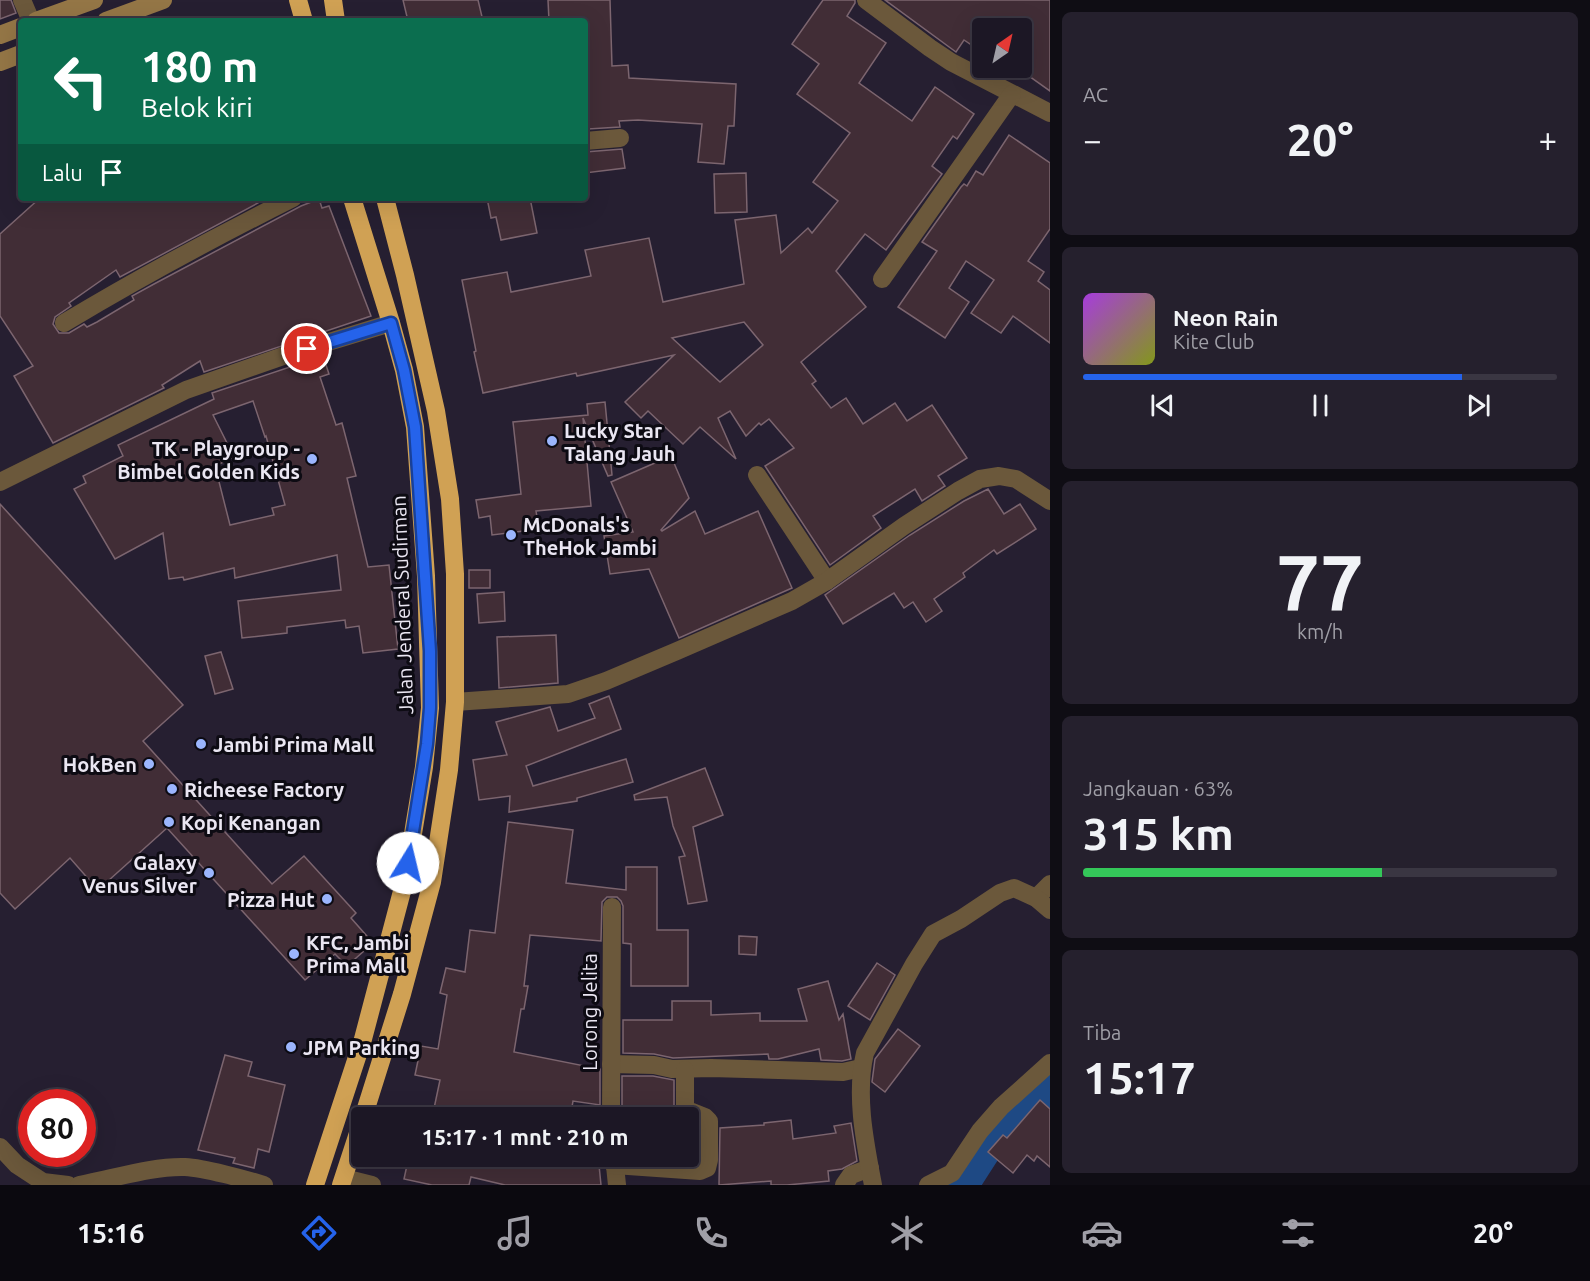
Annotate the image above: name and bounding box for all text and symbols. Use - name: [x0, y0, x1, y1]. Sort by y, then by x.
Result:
- north arrow: [972, 18, 1032, 78]
- map controls: [972, 18, 1032, 78]
- icon: left: [42, 42, 120, 120]
- text: 180 m: [141, 43, 258, 90]
- text: AC: [1083, 83, 1108, 106]
- text: Belok kiri: [141, 92, 253, 122]
- text: 20°: [1287, 114, 1353, 165]
- text: −: [1083, 121, 1102, 158]
- text: +: [1538, 121, 1557, 158]
- icon: arrive: [95, 156, 128, 189]
- text: Lalu: [42, 160, 83, 185]
- text: Neon Rain: [1173, 305, 1278, 330]
- pin: [281, 323, 332, 374]
- text: Kite Club: [1173, 330, 1255, 353]
- icon: arrive: [290, 332, 323, 365]
- icon: previous: [1146, 389, 1179, 422]
- icon: pause: [1304, 389, 1337, 422]
- icon: next: [1462, 389, 1495, 422]
- place label: Lucky Star Talang Jauh: [564, 419, 676, 465]
- marker: Lucky Star Talang Jauh: [545, 434, 559, 448]
- place label: TK - Playgroup - Bimbel Golden Kids: [117, 437, 300, 483]
- marker: TK - Playgroup - Bimbel Golden Kids: [305, 452, 319, 466]
- street label: Jalan Jenderal Sudirman: [387, 495, 417, 715]
- place label: McDonals's TheHok Jambi: [523, 513, 657, 559]
- marker: McDonals's TheHok Jambi: [504, 528, 518, 542]
- text: 77: [1276, 537, 1364, 625]
- text: km/h: [1297, 620, 1343, 643]
- place label: Jambi Prima Mall: [213, 733, 374, 756]
- marker: Jambi Prima Mall: [194, 737, 208, 751]
- place label: HokBen: [63, 753, 137, 776]
- marker: HokBen: [142, 757, 156, 771]
- text: Jangkauan · 63%: [1083, 777, 1233, 800]
- place label: Richeese Factory: [184, 778, 344, 801]
- marker: Richeese Factory: [165, 782, 179, 796]
- text: 315 km: [1083, 808, 1234, 859]
- place label: Kopi Kenangan: [181, 811, 321, 834]
- marker: Kopi Kenangan: [162, 815, 176, 829]
- position arrow: [376, 831, 440, 895]
- place label: Galaxy Venus Silver: [82, 851, 198, 897]
- marker: Galaxy Venus Silver: [202, 866, 216, 880]
- place label: Pizza Hut: [227, 888, 315, 911]
- marker: Pizza Hut: [320, 892, 334, 906]
- place label: KFC, Jambi Prima Mall: [306, 931, 409, 977]
- marker: KFC, Jambi Prima Mall: [287, 947, 301, 961]
- street label: Lorong Jelita: [578, 953, 601, 1071]
- text: Tiba: [1083, 1021, 1121, 1044]
- place label: JPM Parking: [303, 1036, 420, 1059]
- marker: JPM Parking: [284, 1040, 298, 1054]
- text: 15:17: [1083, 1052, 1196, 1103]
- speed limit sign: 80: [18, 1089, 96, 1167]
- text: 15:17 · 1 mnt · 210 m: [421, 1124, 629, 1149]
- icon: directions: [298, 1212, 340, 1254]
- icon: music: [494, 1212, 536, 1254]
- icon: phone: [690, 1212, 732, 1254]
- icon: climate: [886, 1212, 928, 1254]
- icon: car: [1081, 1212, 1123, 1254]
- icon: filters: [1277, 1212, 1319, 1254]
- text: 15:16: [77, 1218, 144, 1248]
- text: 20°: [1473, 1218, 1513, 1248]

